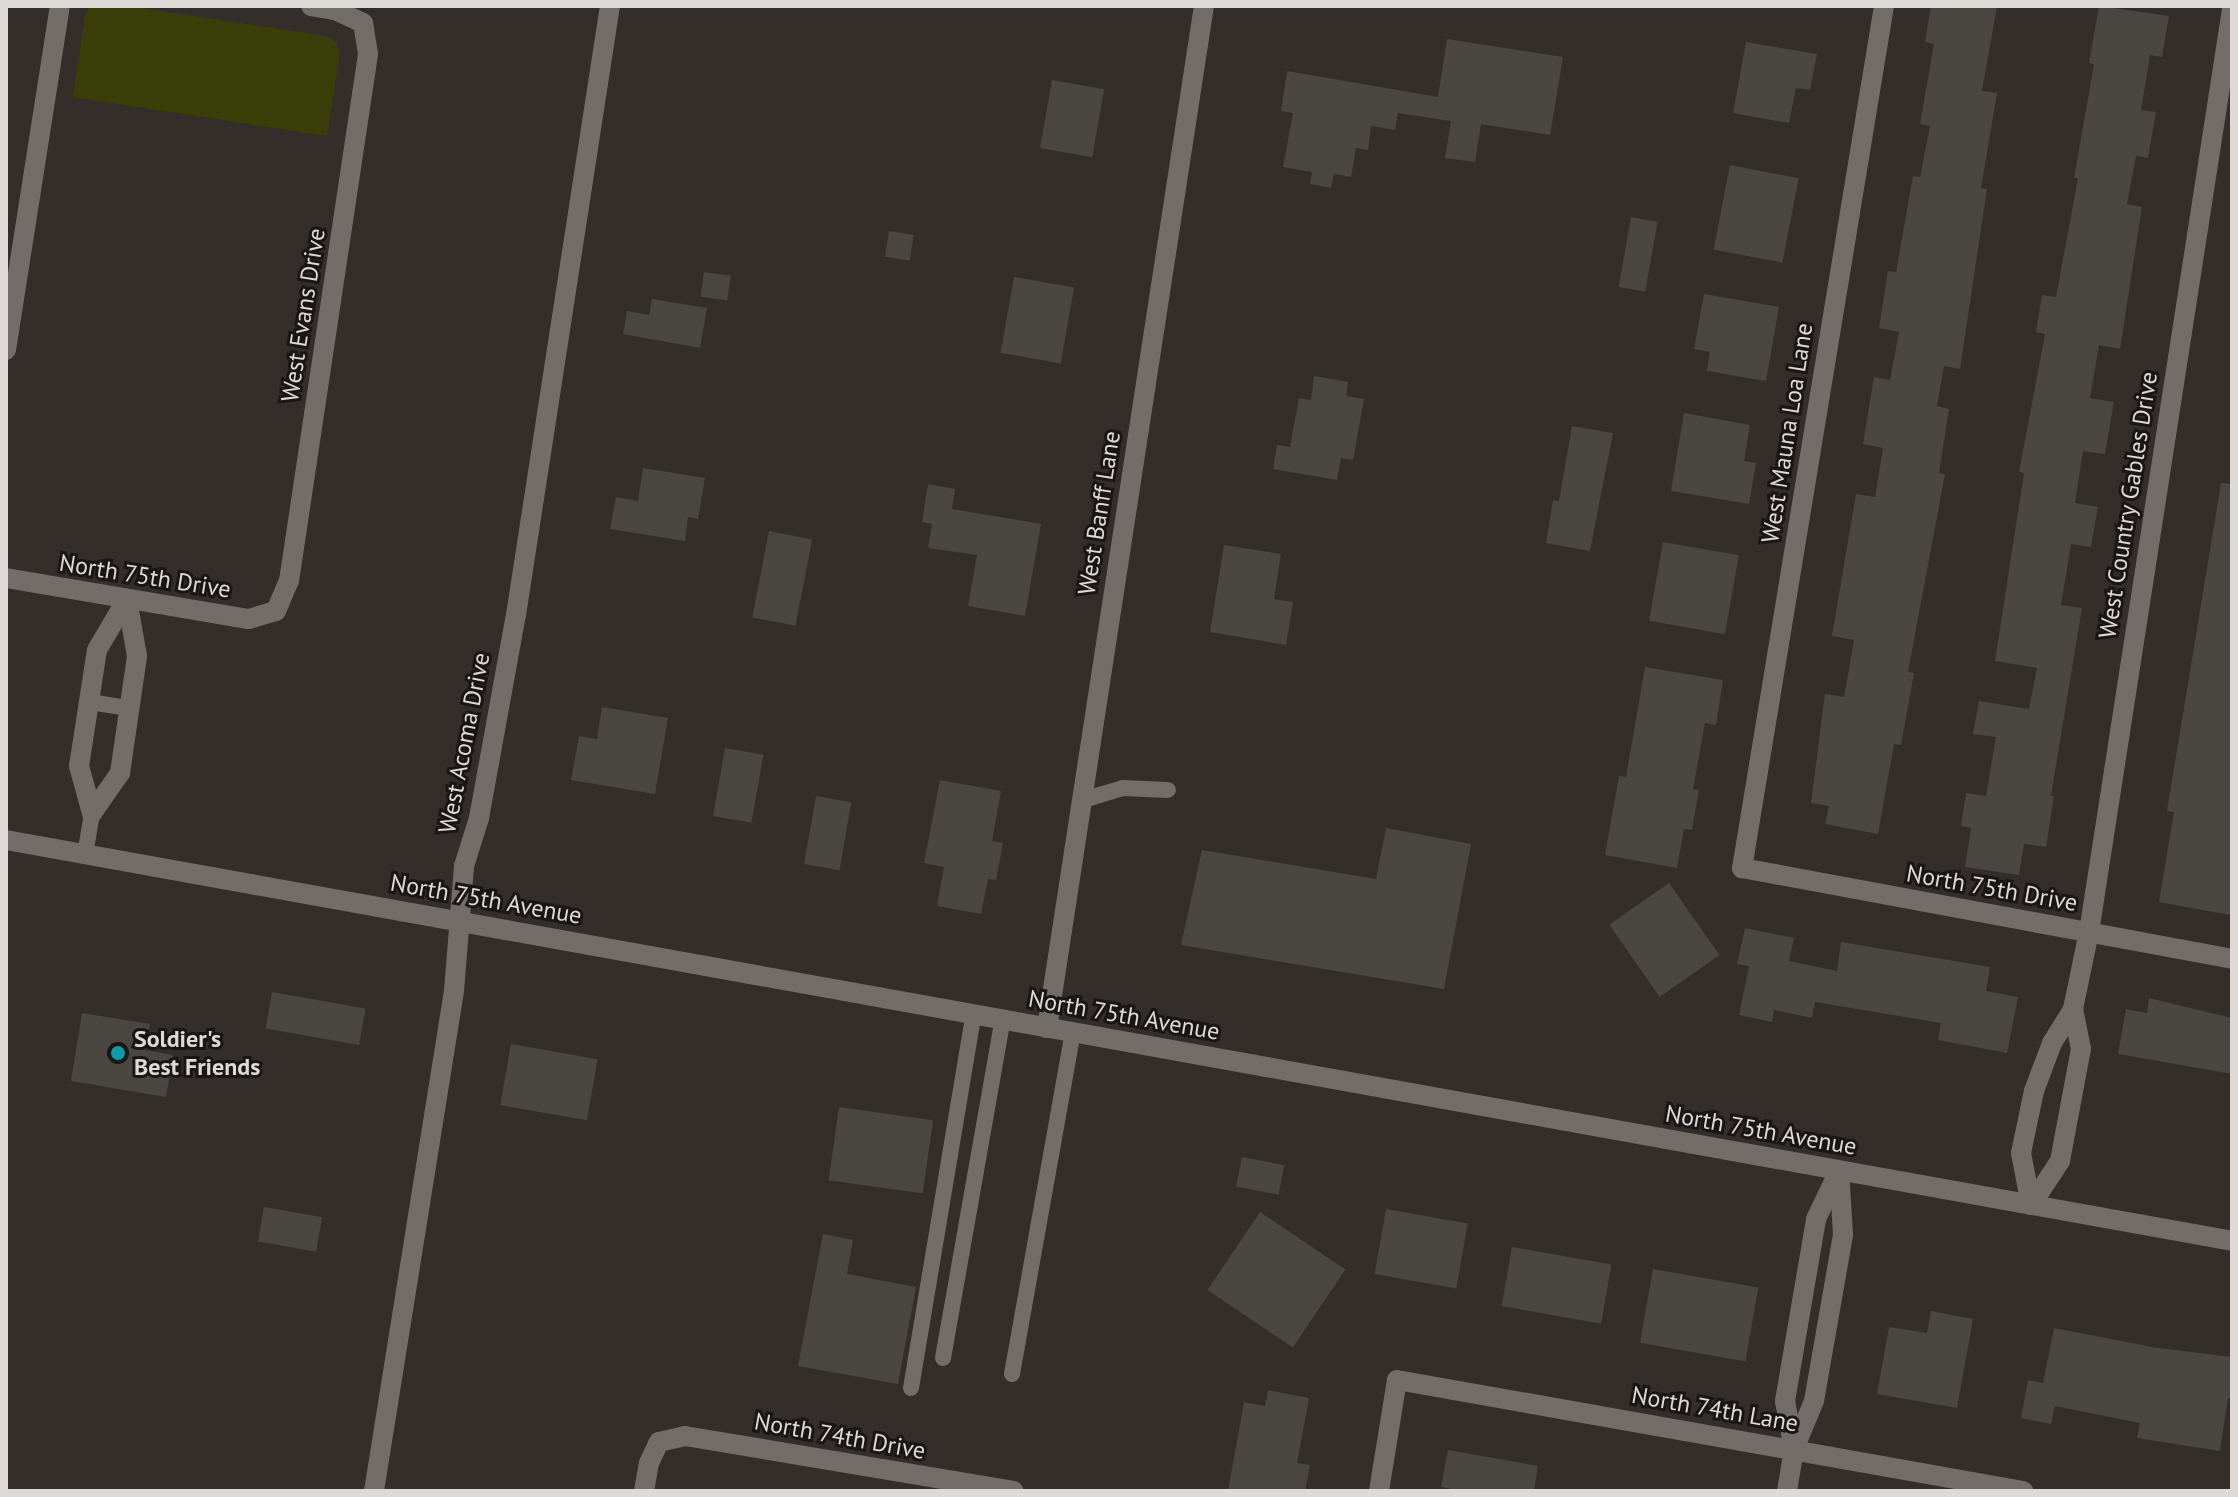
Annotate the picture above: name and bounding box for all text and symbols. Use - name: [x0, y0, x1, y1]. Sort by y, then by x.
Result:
- street label: West Evans Drive: [275, 226, 331, 404]
- street label: West Mauna Loa Lane: [1755, 321, 1819, 545]
- street label: West Country Gables Drive: [2093, 369, 2163, 641]
- street label: West Banff Lane: [1072, 429, 1126, 597]
- street label: North 75th Drive: [57, 548, 233, 604]
- street label: West Acoma Drive: [432, 650, 496, 836]
- street label: North 75th Drive: [1904, 859, 2080, 917]
- street label: North 75th Avenue: [388, 868, 584, 930]
- street label: North 75th Avenue: [1026, 984, 1222, 1046]
- place label: Soldier's Best Friends: [134, 1025, 260, 1081]
- marker: Soldier's Best Friends: [109, 1044, 127, 1062]
- street label: North 75th Avenue: [1663, 1099, 1859, 1161]
- street label: North 74th Lane: [1630, 1380, 1800, 1438]
- street label: North 74th Drive: [752, 1407, 928, 1465]

